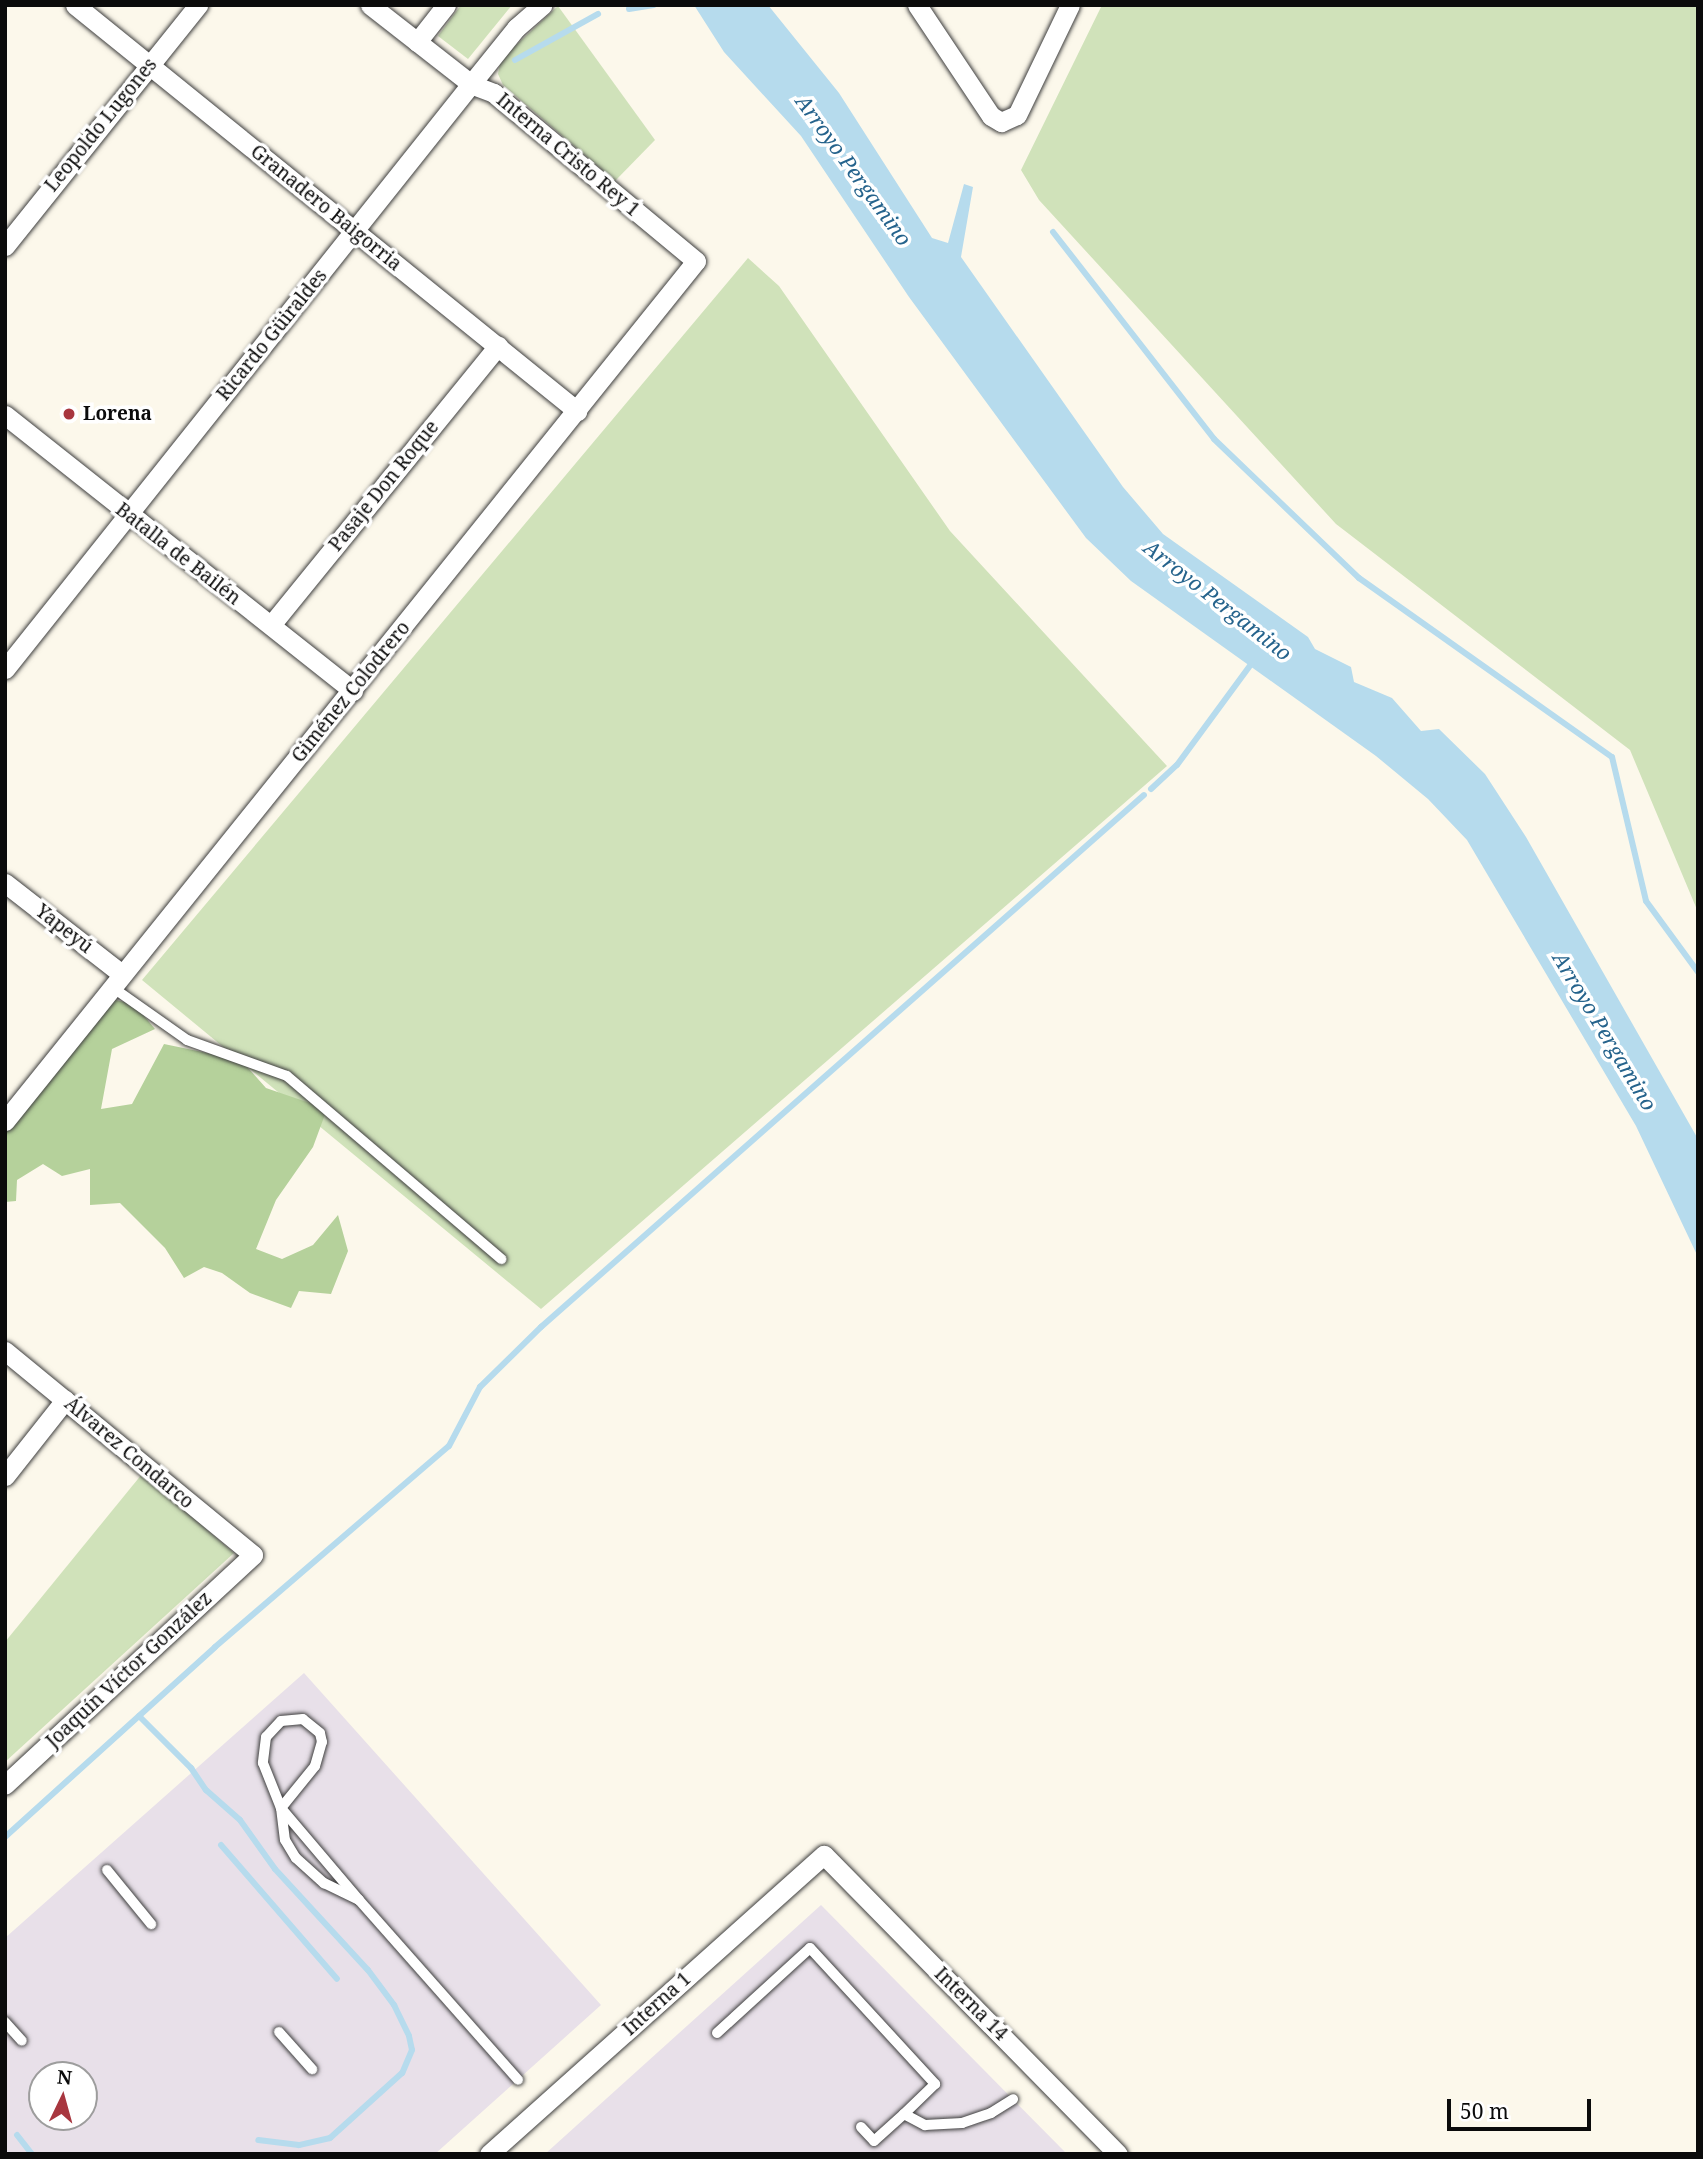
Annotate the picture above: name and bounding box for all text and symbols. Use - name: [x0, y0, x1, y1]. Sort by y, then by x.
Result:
- street label: Leopoldo Lugones: [40, 54, 162, 196]
- street label: Interna Cristo Rey 1: [492, 89, 644, 221]
- water label: Arroyo Pergamino: [791, 89, 917, 251]
- street label: Granadero Baigorria: [246, 140, 406, 276]
- street label: Ricardo Güiraldes: [212, 265, 332, 405]
- place label: Lorena: [83, 403, 152, 425]
- marker: Lorena: [61, 406, 77, 422]
- street label: Pasaje Don Roque: [324, 416, 444, 556]
- street label: Batalla de Bailén: [111, 498, 245, 610]
- water label: Arroyo Pergamino: [1139, 534, 1297, 666]
- street label: Giménez Colodrero: [287, 617, 415, 767]
- street label: Yapeyú: [31, 900, 97, 958]
- water label: Arroyo Pergamino: [1548, 947, 1662, 1115]
- street label: Álvarez Condarco: [60, 1392, 198, 1514]
- street label: Joaquín Víctor González: [41, 1587, 217, 1753]
- street label: Interna 14: [930, 1963, 1012, 2045]
- street label: Interna 1: [618, 1968, 696, 2040]
- north arrow: [28, 2061, 98, 2131]
- text: N: [56, 2063, 73, 2091]
- scale bar: [1451, 2086, 1594, 2130]
- text: 50 m: [1460, 2097, 1509, 2125]

